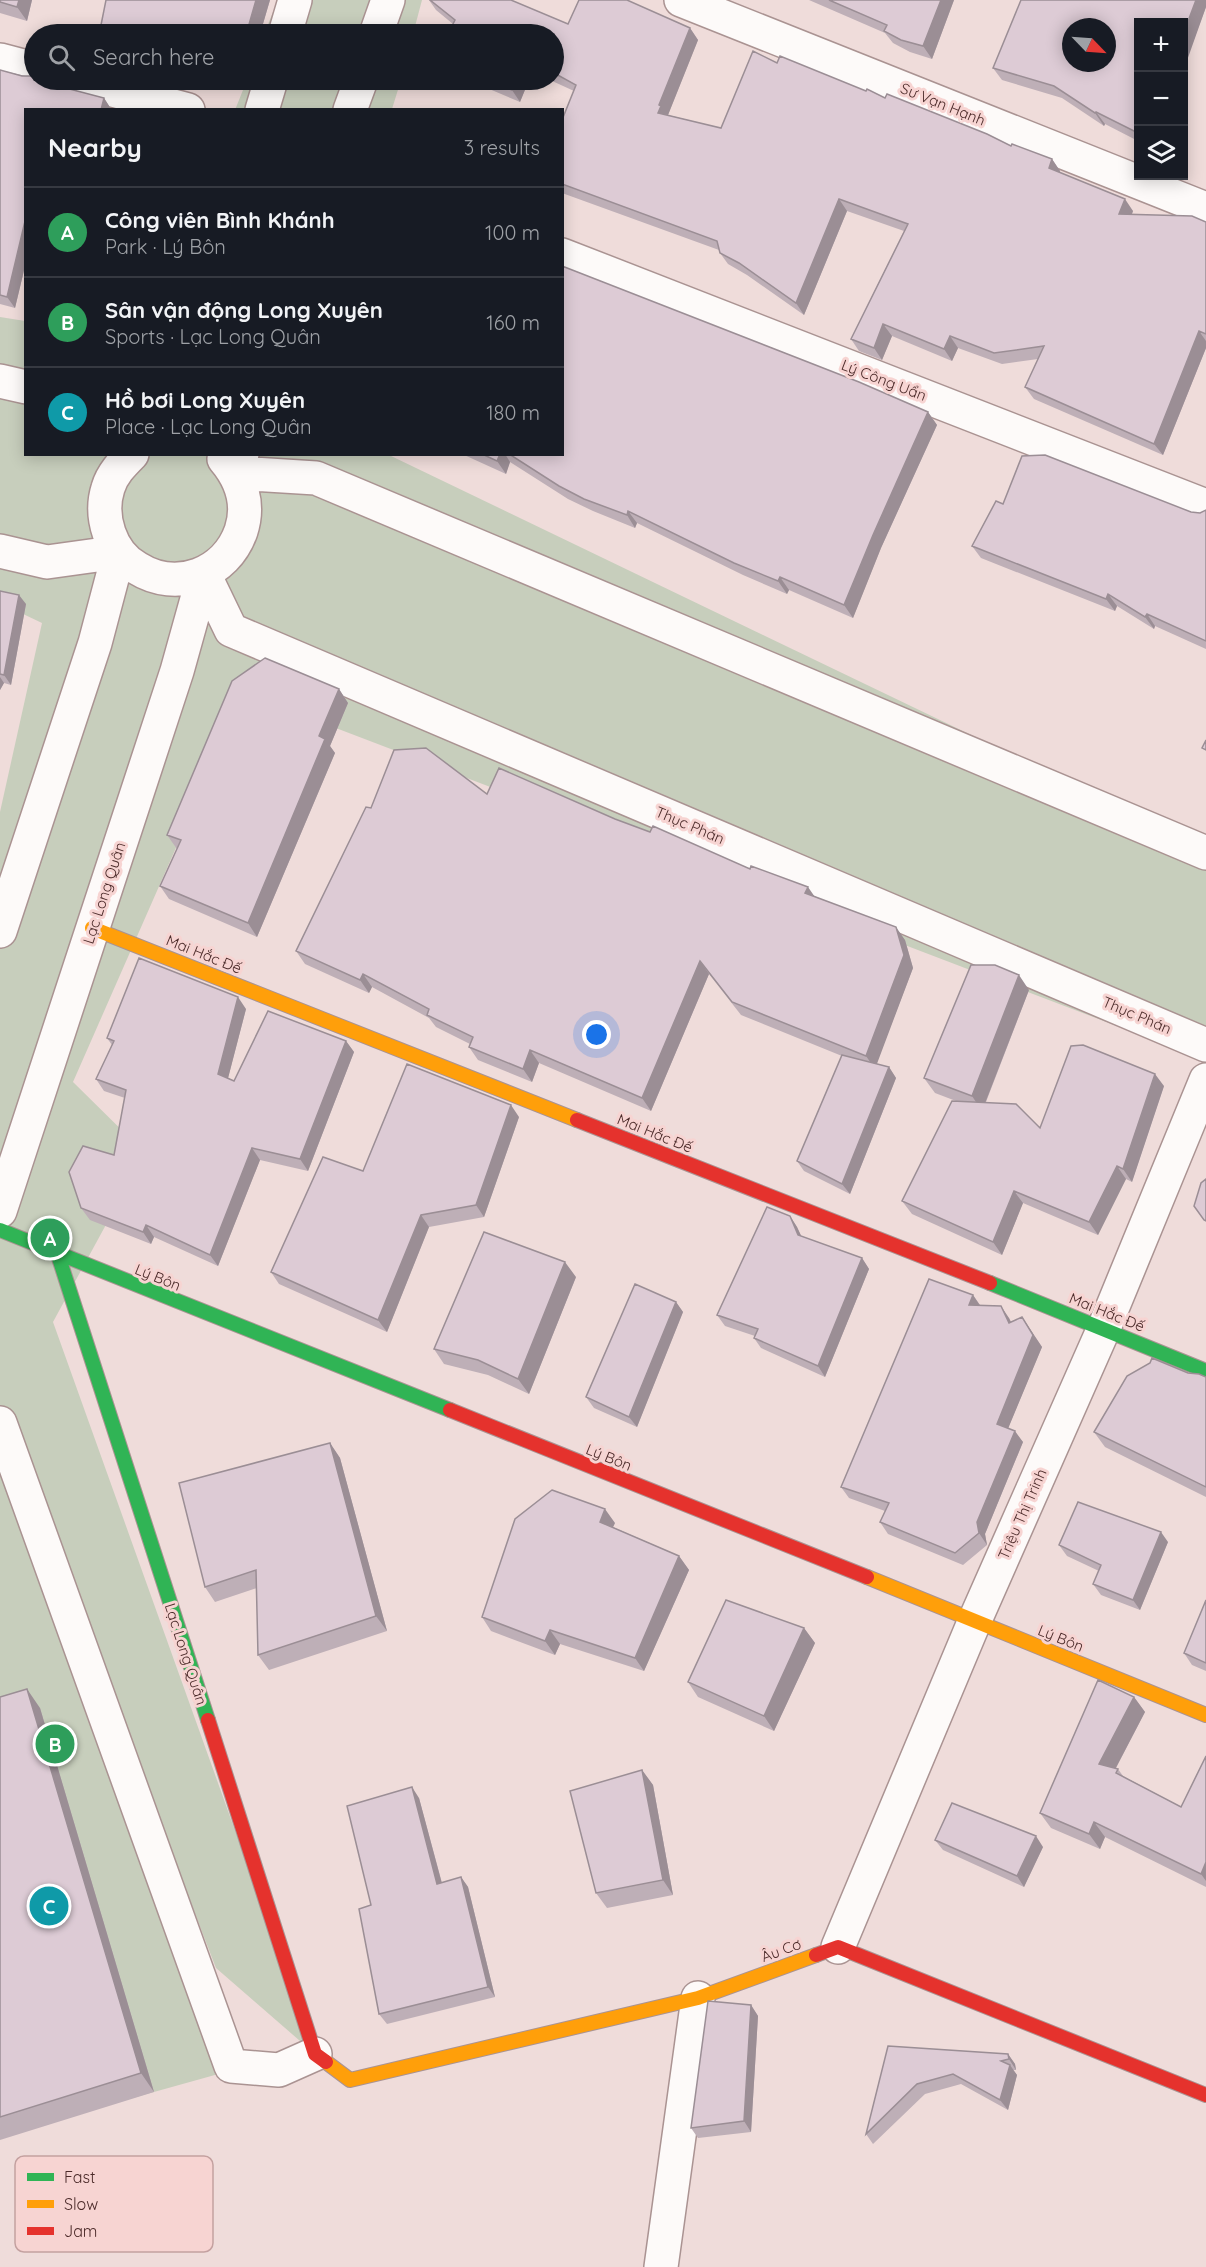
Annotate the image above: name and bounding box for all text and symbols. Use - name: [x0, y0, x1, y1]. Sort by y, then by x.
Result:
- north arrow: [1062, 18, 1116, 72]
- map controls: [1134, 18, 1188, 180]
- button: +: [1134, 18, 1188, 72]
- search box: [24, 24, 564, 90]
- icon: search: [45, 41, 78, 74]
- text: Search here: [93, 43, 214, 71]
- button: −: [1134, 72, 1188, 126]
- street label: Sư Vạn Hạnh: [898, 78, 988, 130]
- button: layers: [1134, 126, 1188, 180]
- text: Nearby: [48, 131, 142, 164]
- text: 3 results: [464, 135, 540, 160]
- text: Công viên Bình Khánh: [105, 206, 335, 234]
- text: A: [61, 220, 74, 245]
- text: 100 m: [485, 220, 540, 245]
- text: Park · Lý Bôn: [105, 234, 226, 259]
- text: Sân vận động Long Xuyên: [105, 296, 383, 324]
- text: B: [61, 310, 74, 335]
- text: 160 m: [486, 310, 540, 335]
- text: Sports · Lạc Long Quân: [105, 324, 321, 349]
- street label: Lý Công Uẩn: [839, 355, 929, 405]
- text: Hồ bơi Long Xuyên: [105, 386, 305, 414]
- text: C: [61, 400, 74, 425]
- text: 180 m: [486, 400, 540, 425]
- text: Place · Lạc Long Quân: [105, 414, 311, 439]
- street label: Thục Phán: [653, 802, 727, 848]
- street label: Lạc Long Quân: [79, 840, 129, 946]
- street label: Mai Hắc Đế: [163, 930, 245, 978]
- street label: Thục Phán: [1100, 992, 1174, 1038]
- your location: [582, 1020, 611, 1049]
- street label: Mai Hắc Đế: [614, 1109, 696, 1157]
- pin: A: [31, 1216, 70, 1260]
- street label: Lý Bôn: [132, 1259, 184, 1295]
- street label: Mai Hắc Đế: [1066, 1288, 1148, 1336]
- street label: Lý Bôn: [583, 1439, 635, 1475]
- street label: Triệu Thị Trinh: [993, 1466, 1051, 1562]
- street label: Lạc Long Quân: [161, 1601, 211, 1707]
- street label: Lý Bôn: [1035, 1620, 1087, 1656]
- pin: B: [36, 1722, 74, 1766]
- pin: C: [29, 1884, 68, 1928]
- street label: Âu Cơ: [758, 1934, 804, 1966]
- legend: [15, 2156, 213, 2252]
- text: Fast: [64, 2167, 95, 2187]
- text: Slow: [64, 2194, 98, 2214]
- text: Jam: [64, 2221, 97, 2241]

